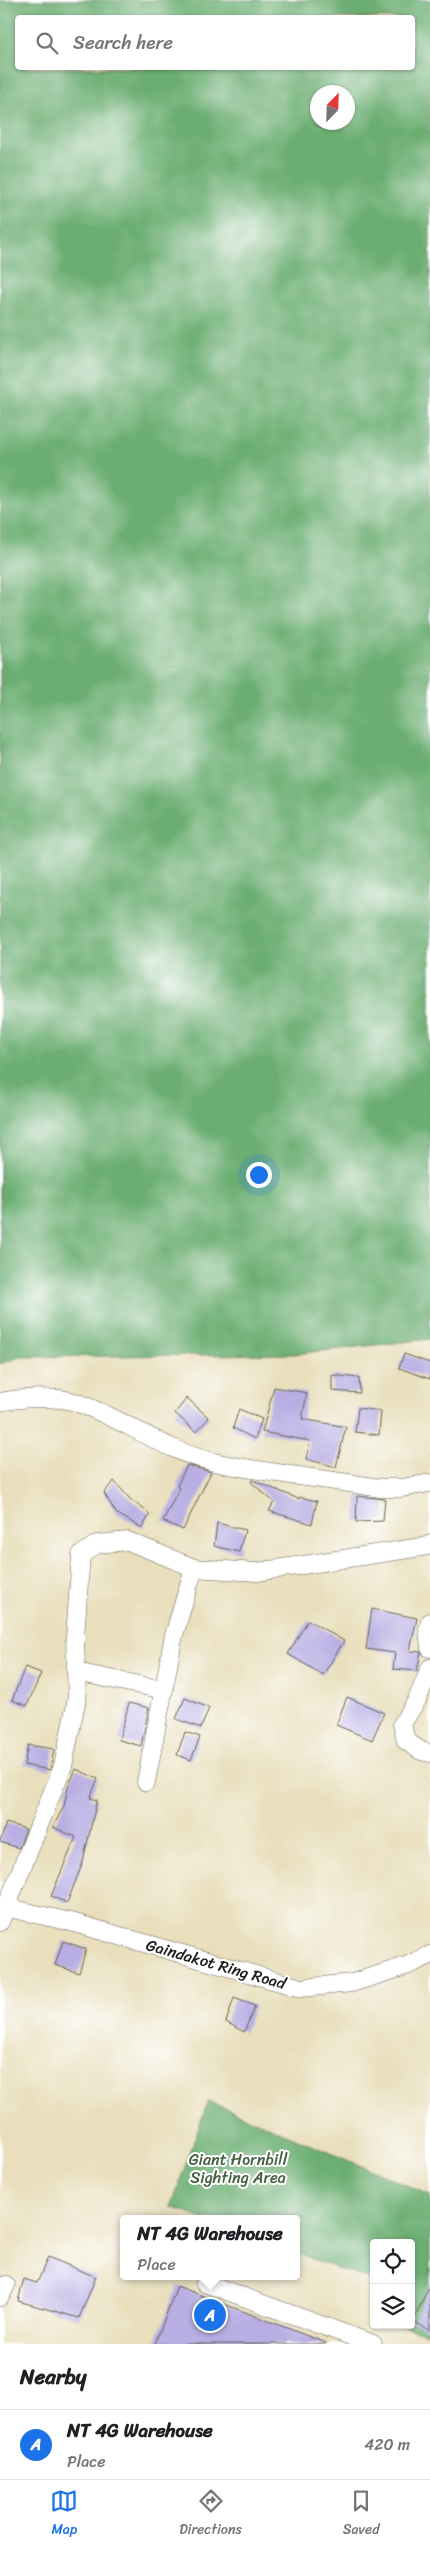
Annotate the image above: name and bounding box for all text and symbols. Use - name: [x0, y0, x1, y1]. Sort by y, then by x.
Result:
- search box: [15, 15, 415, 70]
- text: Search here: [73, 26, 173, 59]
- icon: search: [33, 29, 61, 57]
- north arrow: [310, 85, 355, 130]
- your location: [246, 1162, 272, 1188]
- street label: Gaindakot Ring Road: [143, 1930, 291, 1998]
- park label: Giant Hornbill Sighting Area: [189, 2145, 288, 2192]
- popup: [120, 2215, 300, 2280]
- text: NT 4G Warehouse: [137, 2217, 283, 2250]
- map controls: [370, 2239, 415, 2329]
- button: locate: [370, 2239, 415, 2284]
- text: Place: [137, 2250, 176, 2279]
- button: layers: [370, 2284, 415, 2329]
- pin: A: [194, 2296, 226, 2334]
- text: Nearby: [20, 2358, 86, 2396]
- text: NT 4G Warehouse: [67, 2414, 213, 2447]
- text: A: [31, 2430, 41, 2459]
- text: 420 m: [364, 2430, 410, 2459]
- text: Place: [67, 2447, 106, 2476]
- tab: Map: [50, 2487, 78, 2542]
- tab: Directions: [179, 2487, 242, 2542]
- tab: Saved: [343, 2487, 380, 2542]

